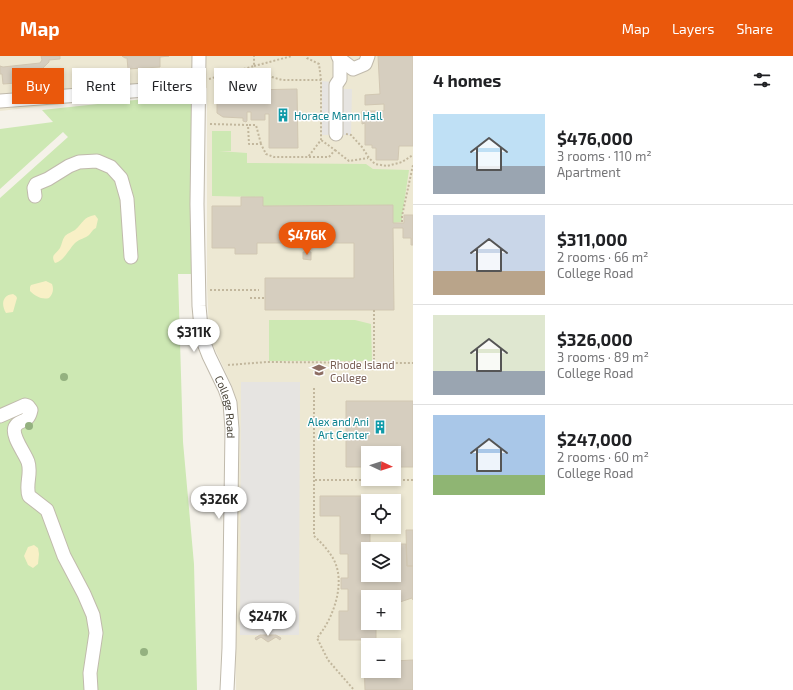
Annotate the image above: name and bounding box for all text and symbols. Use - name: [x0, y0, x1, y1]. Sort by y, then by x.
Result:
- text: Map: [20, 17, 60, 40]
- text: Map: [622, 20, 650, 37]
- text: Layers: [672, 20, 714, 37]
- text: Share: [736, 20, 773, 37]
- chip: Buy: [12, 68, 64, 104]
- chip: Rent: [72, 68, 130, 104]
- chip: Filters: [138, 68, 206, 104]
- chip: New: [214, 68, 271, 104]
- icon: filters: [751, 69, 773, 91]
- text: 4 homes: [433, 70, 501, 90]
- building icon: Horace Mann Hall: [275, 107, 291, 123]
- place label: Horace Mann Hall: [294, 109, 383, 122]
- text: $476,000: [557, 128, 633, 148]
- icon: home: [465, 130, 513, 178]
- text: 3 rooms · 110 m²: [557, 148, 652, 164]
- text: Apartment: [557, 164, 621, 180]
- pin: $476K: [279, 222, 335, 256]
- text: $476K: [288, 227, 326, 243]
- text: $311,000: [557, 229, 627, 249]
- icon: home: [465, 231, 513, 279]
- text: 2 rooms · 66 m²: [557, 249, 648, 265]
- text: College Road: [557, 265, 634, 281]
- pin: $311K: [166, 319, 222, 353]
- text: $311K: [177, 324, 211, 340]
- text: $326,000: [557, 329, 633, 349]
- icon: home: [465, 331, 513, 379]
- text: 3 rooms · 89 m²: [557, 349, 649, 365]
- place label: Rhode Island College: [330, 358, 395, 384]
- school or university icon: Rhode Island College: [311, 362, 327, 378]
- text: College Road: [557, 365, 634, 381]
- street label: College Road: [213, 373, 239, 438]
- place label: Alex and Ani Art Center: [308, 415, 370, 441]
- building icon: Alex and Ani Art Center: [372, 419, 388, 435]
- text: $247,000: [557, 429, 632, 449]
- icon: home: [465, 431, 513, 479]
- north arrow: [361, 446, 401, 486]
- map controls: [361, 446, 401, 678]
- text: 2 rooms · 60 m²: [557, 449, 649, 465]
- text: College Road: [557, 465, 634, 481]
- pin: $326K: [191, 486, 247, 520]
- text: $326K: [200, 491, 238, 507]
- button: locate: [361, 494, 401, 534]
- button: layers: [361, 542, 401, 582]
- button: +: [361, 590, 401, 630]
- pin: $247K: [240, 603, 296, 637]
- text: $247K: [249, 608, 287, 624]
- button: −: [361, 638, 401, 678]

